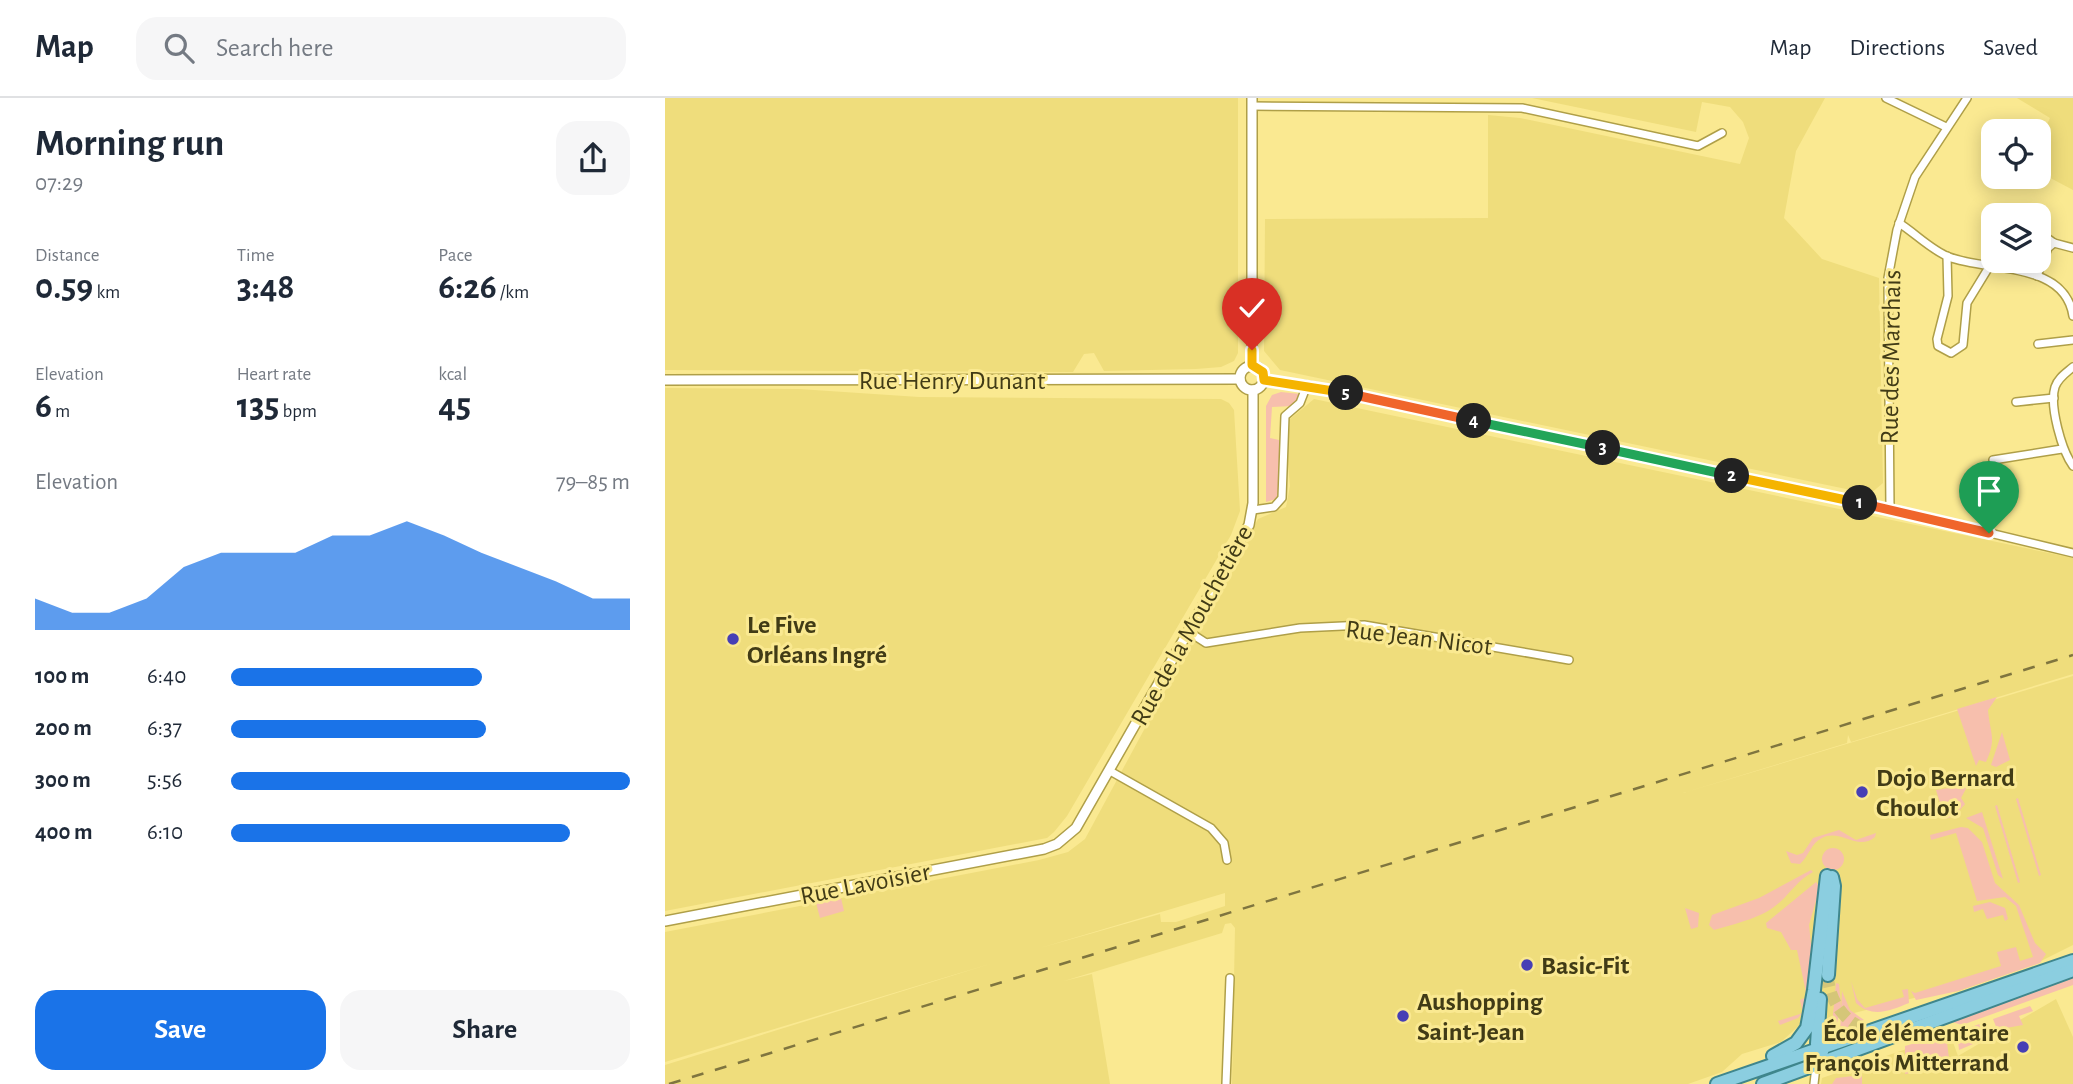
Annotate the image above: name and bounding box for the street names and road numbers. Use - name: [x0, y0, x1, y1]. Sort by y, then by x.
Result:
- street label: Rue des Marchais: [1876, 269, 1906, 445]
- street label: Rue Henry Dunant: [859, 368, 1045, 394]
- street label: Rue de la Mouchetière: [1126, 521, 1258, 730]
- street label: Rue Jean Nicot: [1344, 616, 1494, 660]
- street label: Rue Lavoisier: [798, 859, 933, 909]

